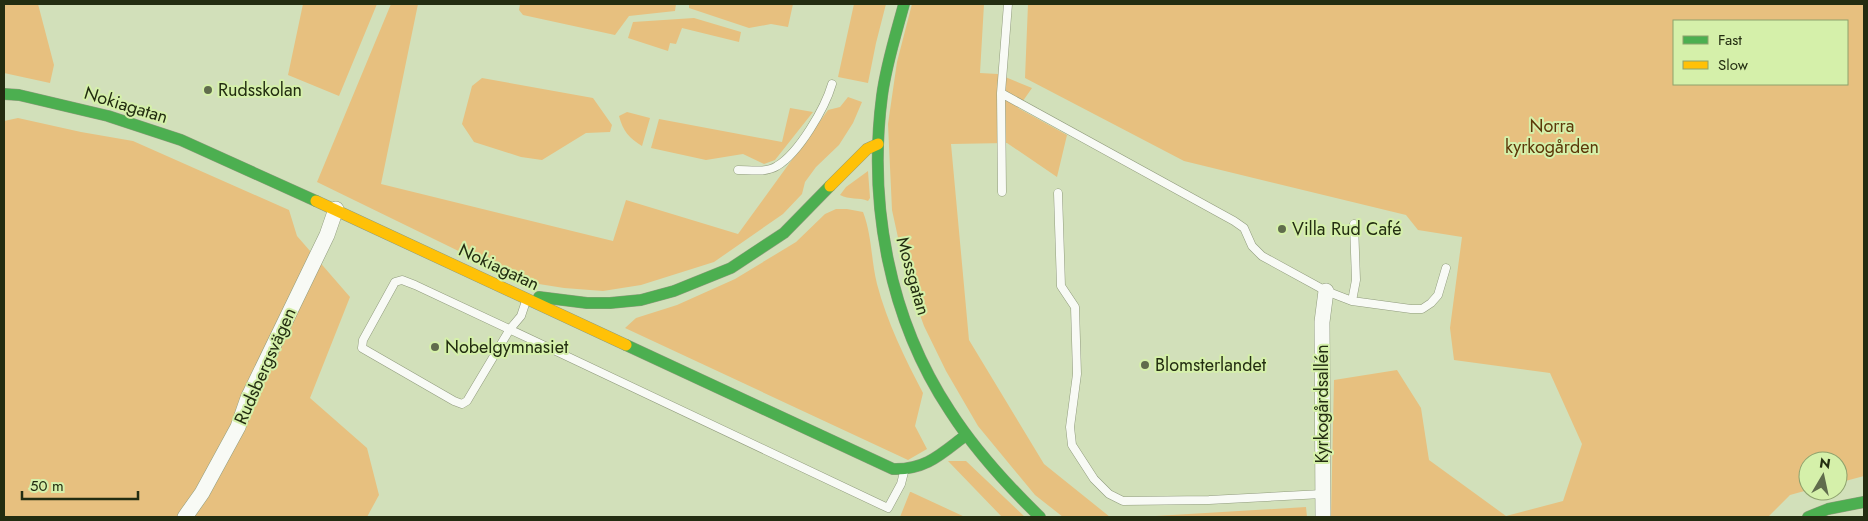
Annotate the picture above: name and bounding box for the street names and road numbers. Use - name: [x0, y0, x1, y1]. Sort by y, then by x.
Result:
- street label: Nokiagatan: [81, 80, 171, 130]
- street label: Mossgatan: [889, 234, 937, 318]
- street label: Nokiagatan: [454, 237, 544, 297]
- street label: Rudsbergsvägen: [228, 303, 302, 429]
- street label: Kyrkogårdsallén: [1309, 344, 1335, 464]

